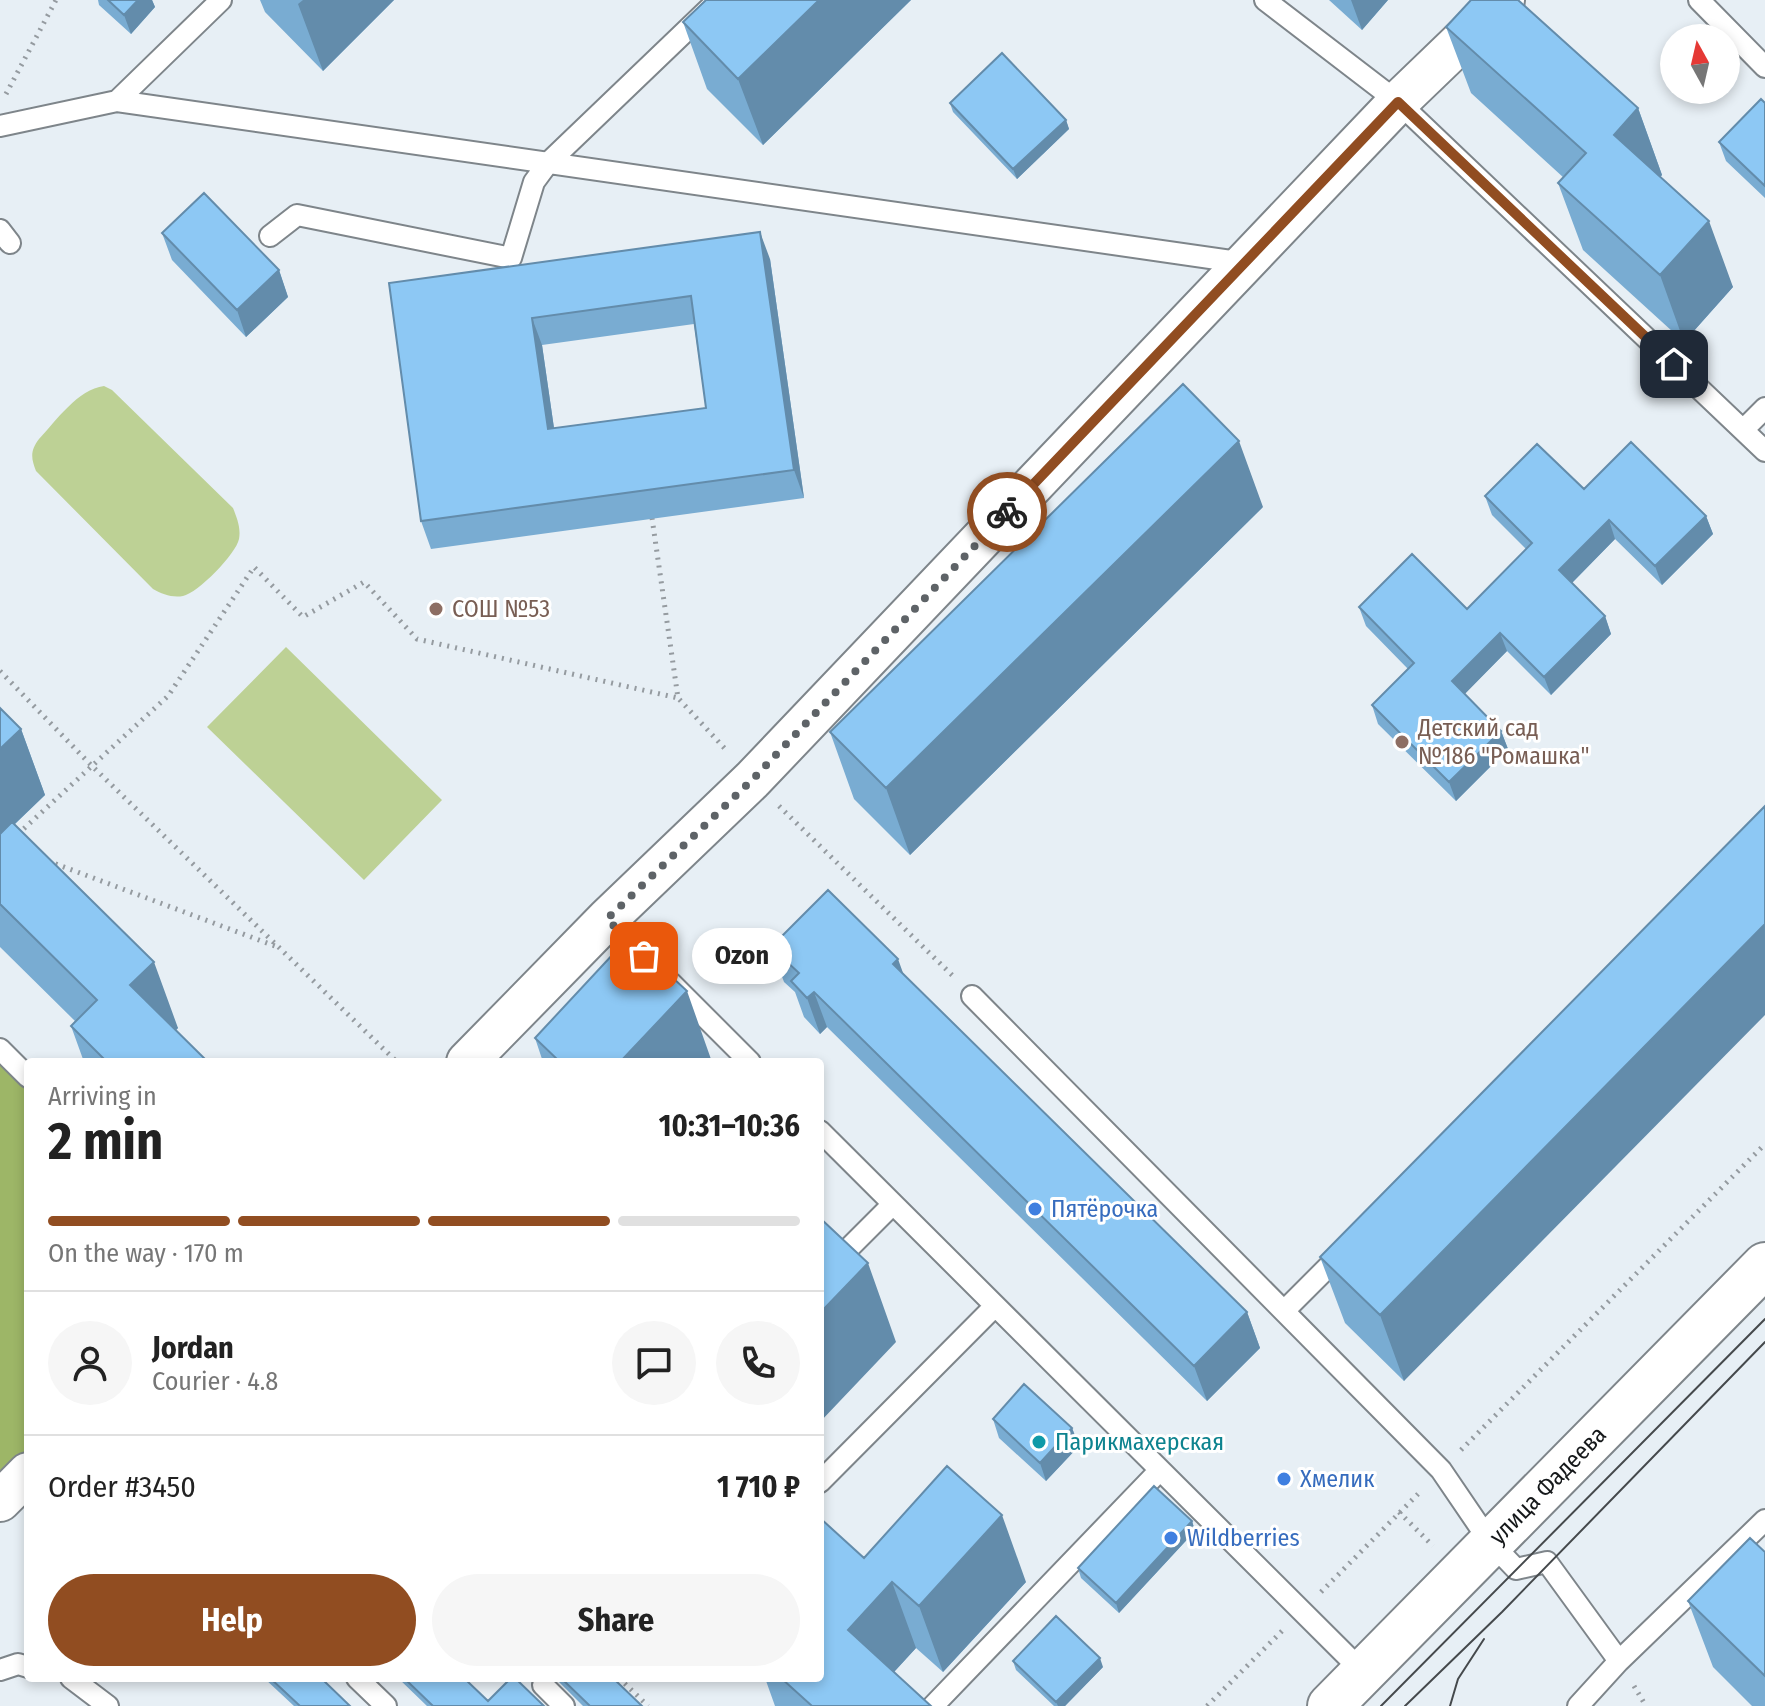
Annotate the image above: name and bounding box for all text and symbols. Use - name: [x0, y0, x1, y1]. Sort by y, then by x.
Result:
- north arrow: [1660, 24, 1740, 104]
- map controls: [1660, 24, 1740, 104]
- pin: [1640, 330, 1708, 398]
- icon: home: [1652, 342, 1696, 386]
- courier: [967, 472, 1047, 552]
- icon: bike: [985, 490, 1029, 534]
- place label: СОШ №53: [452, 595, 550, 623]
- marker: СОШ №53: [427, 600, 445, 618]
- place label: Детский сад №186 "Ромашка": [1417, 714, 1590, 770]
- marker: Детский сад №186 "Ромашка": [1393, 733, 1411, 751]
- pin: [610, 922, 678, 990]
- callout: Ozon: [692, 928, 792, 984]
- icon: bag: [622, 934, 666, 978]
- text: Ozon: [715, 940, 769, 971]
- text: Arriving in: [48, 1081, 157, 1112]
- text: 10:31–10:36: [659, 1108, 800, 1144]
- text: 2 min: [48, 1110, 163, 1173]
- place label: Пятёрочка: [1051, 1195, 1158, 1223]
- marker: Пятёрочка: [1026, 1200, 1044, 1218]
- text: On the way · 170 m: [48, 1238, 244, 1269]
- button: person: [48, 1321, 132, 1405]
- button: chat: [612, 1321, 696, 1405]
- button: phone: [716, 1321, 800, 1405]
- text: Jordan: [152, 1330, 234, 1366]
- text: Courier · 4.8: [152, 1366, 278, 1397]
- street label: улица Фадеева: [1484, 1421, 1612, 1550]
- place label: Парикмахерская: [1055, 1428, 1224, 1456]
- marker: Парикмахерская: [1030, 1433, 1048, 1451]
- place label: Хмелик: [1300, 1465, 1375, 1493]
- text: Order #3450: [48, 1469, 196, 1505]
- text: 1 710 ₽: [717, 1469, 800, 1505]
- marker: Хмелик: [1275, 1470, 1293, 1488]
- place label: Wildberries: [1187, 1524, 1300, 1552]
- marker: Wildberries: [1162, 1529, 1180, 1547]
- button: Help: [48, 1574, 416, 1666]
- button: Share: [432, 1574, 800, 1666]

